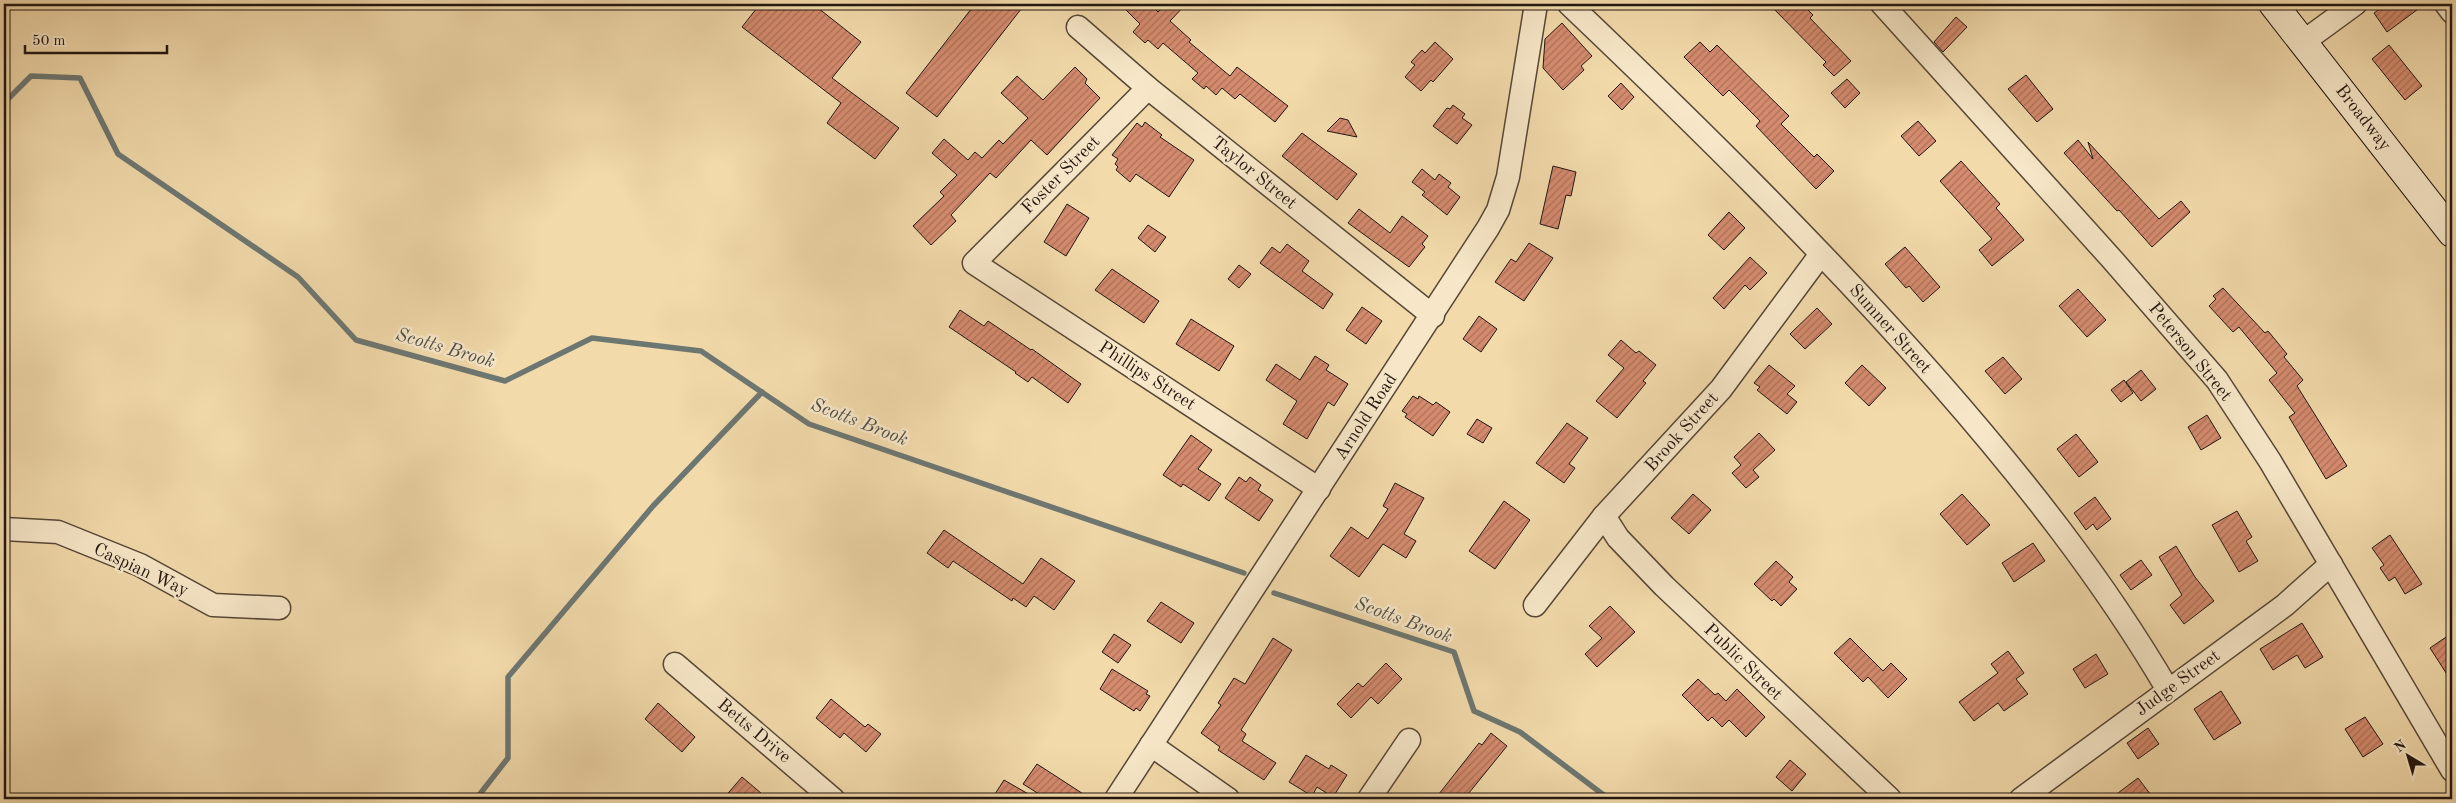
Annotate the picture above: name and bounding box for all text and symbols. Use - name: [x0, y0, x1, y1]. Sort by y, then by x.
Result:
- scale bar: [25, 22, 168, 54]
- text: 50 m: [32, 34, 66, 49]
- street label: Broadway: [2332, 82, 2395, 155]
- street label: Foster Street: [1018, 132, 1104, 218]
- street label: Taylor Street: [1208, 133, 1300, 213]
- street label: Sumner Street: [1845, 281, 1935, 377]
- street label: Peterson Street: [2145, 299, 2235, 405]
- water label: Scotts Brook: [393, 326, 497, 372]
- street label: Phillips Street: [1095, 338, 1199, 414]
- street label: Arnold Road: [1331, 371, 1401, 463]
- street label: Brook Street: [1642, 389, 1722, 475]
- water label: Scotts Brook: [808, 396, 910, 450]
- street label: Caspian Way: [91, 540, 192, 600]
- water label: Scotts Brook: [1352, 595, 1454, 647]
- street label: Public Street: [1700, 620, 1786, 704]
- street label: Judge Street: [2132, 646, 2224, 720]
- street label: Betts Drive: [714, 695, 794, 767]
- north arrow: [2384, 730, 2434, 780]
- text: N: [2392, 738, 2409, 755]

